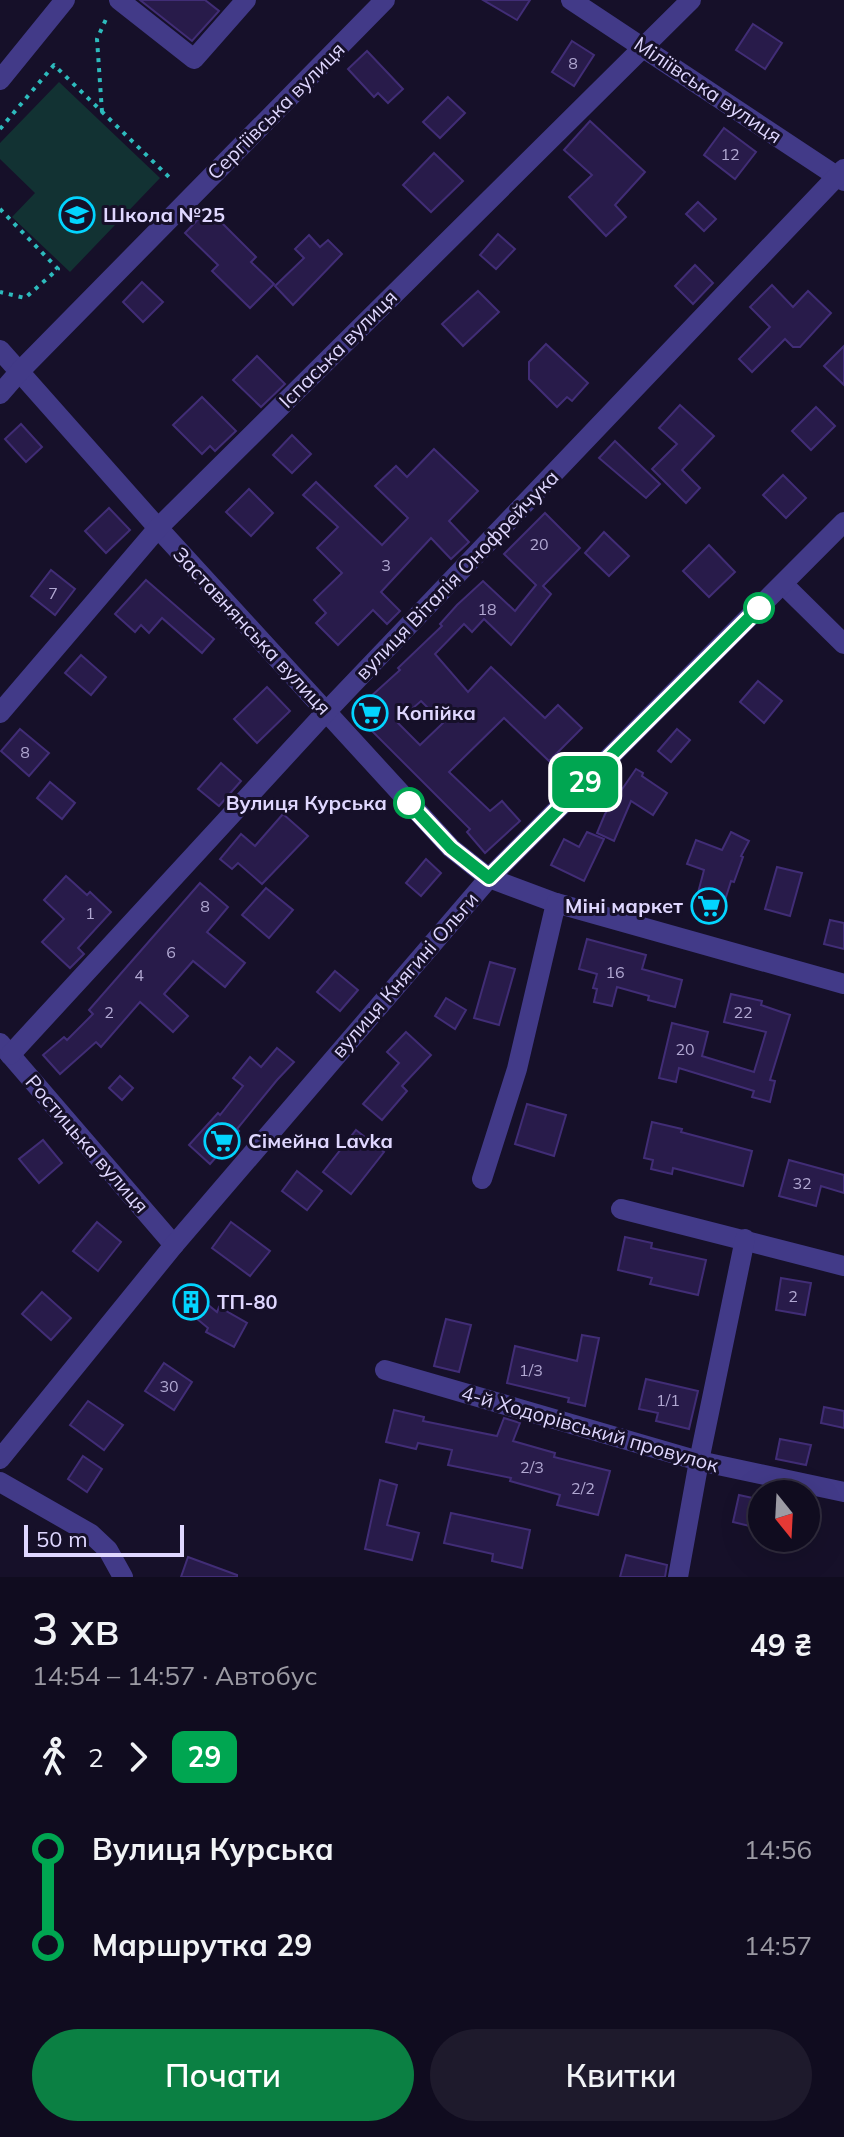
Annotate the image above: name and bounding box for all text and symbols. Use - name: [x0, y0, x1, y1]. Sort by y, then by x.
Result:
- street label: Міліївська вулиця: [630, 31, 787, 148]
- street label: Сергіївська вулиця: [202, 37, 350, 185]
- house number: 8: [568, 53, 578, 73]
- house number: 12: [720, 144, 740, 164]
- school or university icon: Школа №25: [58, 196, 96, 234]
- place label: Школа №25: [103, 202, 225, 227]
- street label: Іспаська вулиця: [273, 284, 402, 413]
- street label: вулиця Віталія Онофрейчука: [350, 465, 564, 685]
- house number: 20: [529, 534, 549, 554]
- street label: Заставнянська вулиця: [168, 542, 337, 720]
- house number: 3: [381, 555, 391, 575]
- house number: 7: [48, 583, 58, 603]
- unlabelled marker: [744, 593, 774, 623]
- house number: 18: [477, 599, 497, 619]
- supermarket icon: Копійка: [351, 694, 389, 732]
- place label: Копійка: [396, 700, 476, 725]
- house number: 8: [20, 742, 30, 762]
- line badge: 29: [549, 756, 621, 808]
- text: 29: [568, 764, 602, 799]
- marker: Вулиця Курська: [394, 788, 424, 818]
- place label: Вулиця Курська: [226, 790, 387, 815]
- street label: вулиця Княгині Ольги: [326, 887, 483, 1063]
- supermarket icon: Міні маркет: [690, 887, 728, 925]
- place label: Міні маркет: [565, 893, 683, 918]
- house number: 8: [200, 896, 210, 916]
- house number: 1: [85, 903, 95, 923]
- house number: 6: [166, 942, 176, 962]
- house number: 16: [605, 962, 625, 982]
- house number: 4: [134, 965, 144, 985]
- house number: 2: [104, 1002, 114, 1022]
- house number: 22: [733, 1002, 753, 1022]
- house number: 20: [675, 1039, 695, 1059]
- street label: Ростицька вулиця: [21, 1069, 154, 1218]
- supermarket icon: Сімейна Lavka: [203, 1122, 241, 1160]
- place label: Сімейна Lavka: [248, 1128, 393, 1153]
- house number: 32: [792, 1173, 812, 1193]
- building icon: ТП-80: [172, 1283, 210, 1321]
- house number: 2: [788, 1286, 798, 1306]
- place label: ТП-80: [217, 1289, 278, 1314]
- house number: 1/3: [519, 1360, 543, 1380]
- house number: 30: [159, 1376, 179, 1396]
- street label: 4-й Ходорівський провулок: [459, 1380, 722, 1477]
- house number: 1/1: [656, 1390, 680, 1410]
- house number: 2/3: [520, 1457, 544, 1477]
- house number: 2/2: [571, 1478, 595, 1498]
- north arrow: [748, 1480, 820, 1552]
- map controls: [748, 1480, 820, 1552]
- scale bar: [24, 1521, 184, 1557]
- text: 50 m: [36, 1525, 87, 1553]
- text: 3 хв: [32, 1601, 119, 1656]
- text: 49 ₴: [750, 1626, 812, 1664]
- text: 14:54 – 14:57 · Автобус: [32, 1659, 318, 1692]
- icon: walk: [32, 1735, 76, 1779]
- icon: forward: [116, 1735, 160, 1779]
- text: 29: [188, 1739, 221, 1774]
- text: 2: [88, 1741, 104, 1774]
- text: Вулиця Курська: [92, 1830, 334, 1868]
- text: 14:56: [744, 1833, 812, 1866]
- text: Маршрутка 29: [92, 1926, 312, 1964]
- text: 14:57: [744, 1929, 812, 1962]
- button: Почати: [32, 2029, 414, 2121]
- button: Квитки: [430, 2029, 812, 2121]

